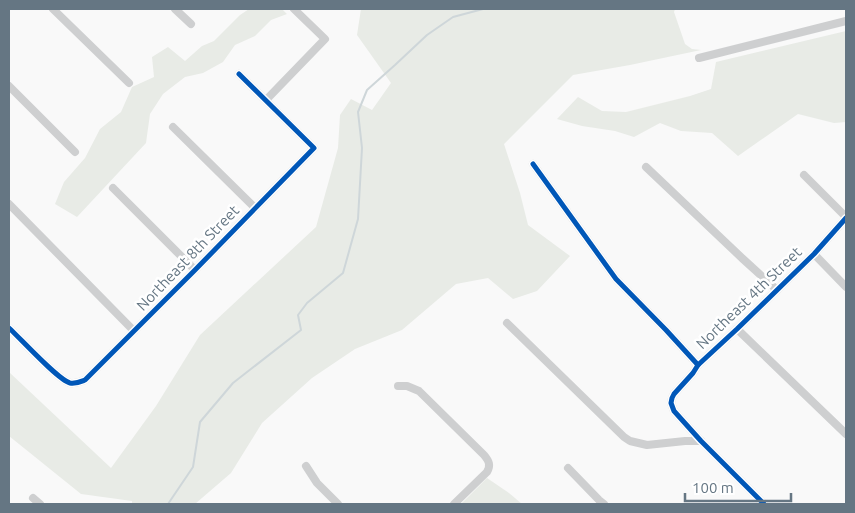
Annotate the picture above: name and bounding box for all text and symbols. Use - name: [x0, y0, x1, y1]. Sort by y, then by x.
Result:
- street label: Northeast 8th Street: [133, 201, 242, 314]
- street label: Northeast 4th Street: [693, 243, 805, 352]
- scale bar: [685, 470, 791, 502]
- text: 100 m: [692, 479, 734, 496]

